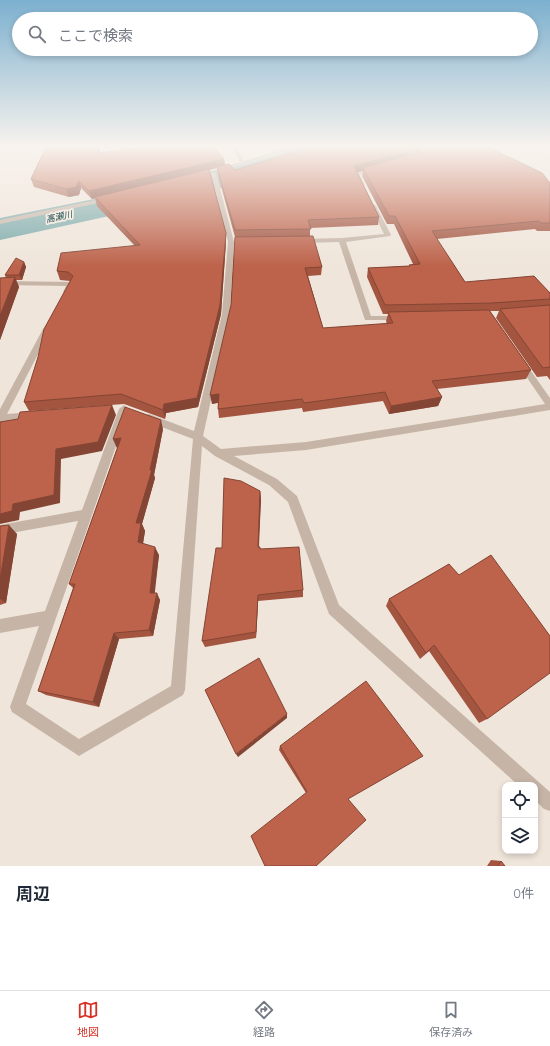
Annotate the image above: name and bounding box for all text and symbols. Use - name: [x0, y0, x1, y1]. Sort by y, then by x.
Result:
- search box: [12, 12, 538, 56]
- icon: search: [26, 23, 48, 45]
- text: ここで検索: [58, 26, 133, 45]
- water label: 高瀬川: [45, 208, 74, 225]
- map controls: [502, 782, 538, 854]
- button: locate: [502, 782, 538, 818]
- button: layers: [502, 818, 538, 854]
- text: 周辺: [16, 883, 50, 904]
- text: 0件: [513, 885, 534, 901]
- tab: 地図: [77, 999, 99, 1039]
- tab: 経路: [253, 999, 275, 1039]
- tab: 保存済み: [429, 999, 473, 1039]

